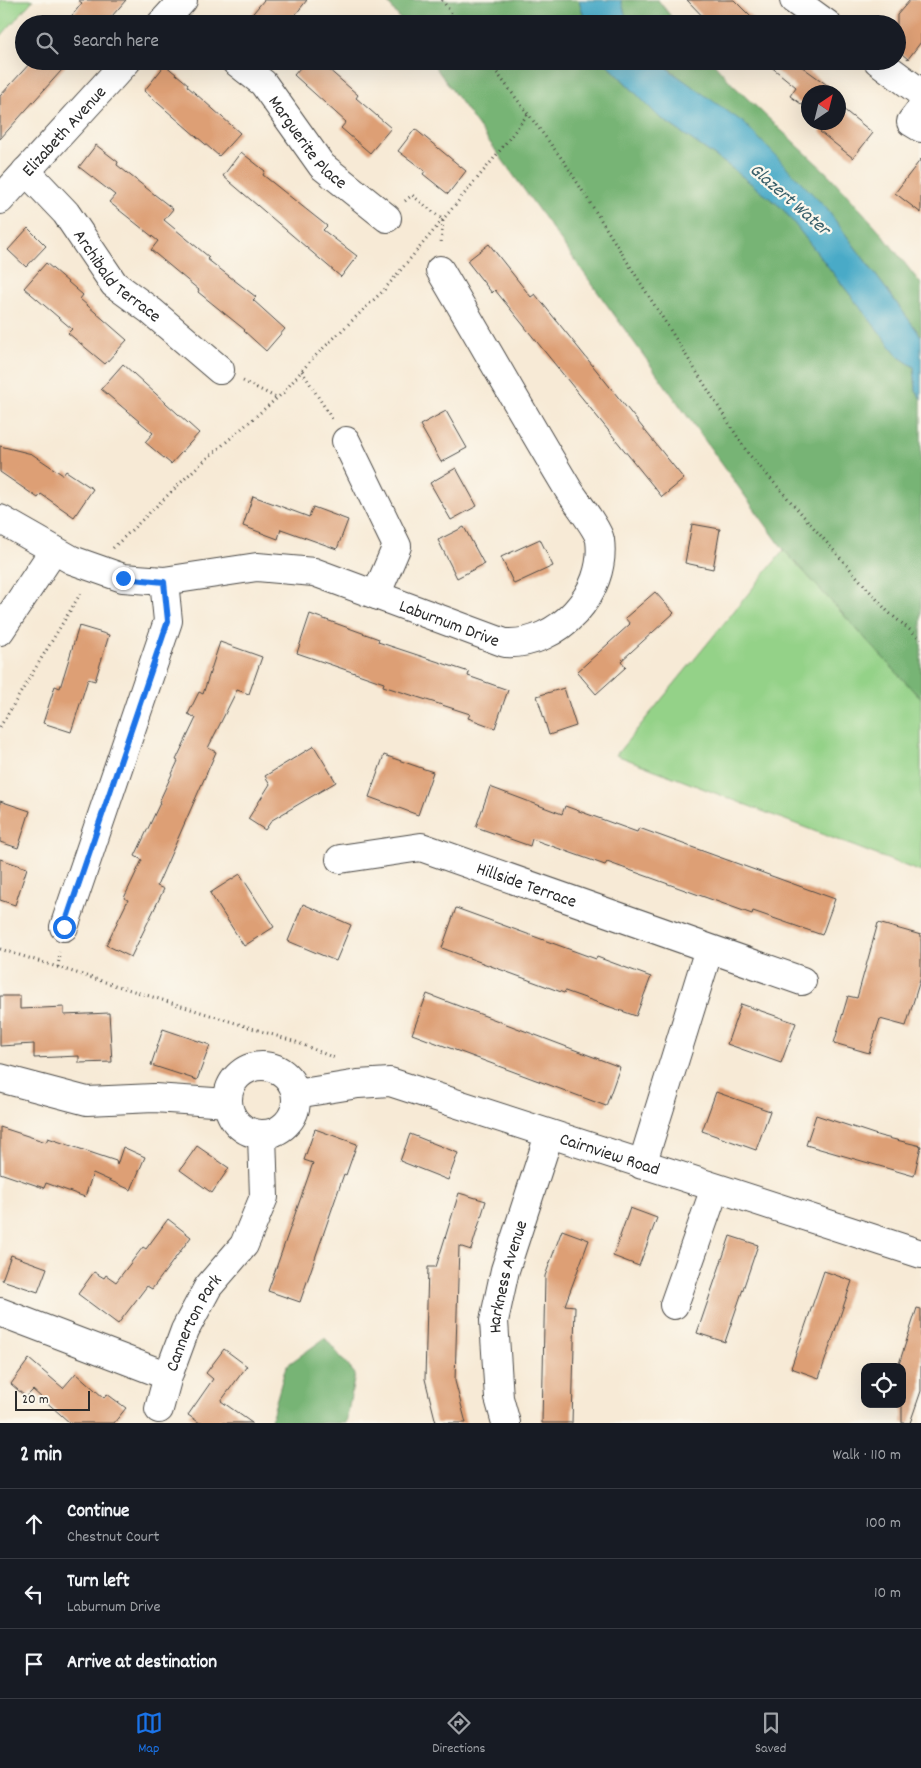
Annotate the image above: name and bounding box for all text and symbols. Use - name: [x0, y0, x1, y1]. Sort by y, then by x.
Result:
- search box: [15, 15, 906, 70]
- icon: search: [33, 29, 61, 57]
- text: Search here: [73, 29, 159, 56]
- street label: Elizabeth Avenue: [17, 81, 113, 183]
- north arrow: [801, 85, 846, 130]
- street label: Marguerite Place: [261, 91, 351, 196]
- water label: Glazert Water: [742, 158, 836, 245]
- street label: Archibald Terrace: [66, 225, 166, 329]
- route end: [112, 567, 135, 590]
- street label: Laburnum Drive: [395, 595, 503, 655]
- street label: Hillside Terrace: [472, 857, 579, 916]
- route start: [53, 916, 76, 939]
- street label: Cairnview Road: [556, 1128, 662, 1183]
- street label: Harkness Avenue: [484, 1217, 535, 1334]
- street label: Cannerton Park: [161, 1269, 229, 1376]
- map controls: [861, 1363, 906, 1408]
- button: locate: [861, 1363, 906, 1408]
- scale bar: [15, 1388, 90, 1411]
- text: 20 m: [22, 1390, 49, 1410]
- text: 2 min: [20, 1441, 62, 1471]
- text: Walk · 110 m: [833, 1444, 901, 1467]
- text: Continue: [67, 1499, 129, 1526]
- icon: ahead: [20, 1510, 48, 1538]
- text: 100 m: [865, 1512, 901, 1535]
- text: Chestnut Court: [67, 1526, 160, 1549]
- text: Turn left: [67, 1569, 130, 1596]
- icon: left: [20, 1580, 48, 1608]
- text: 10 m: [874, 1582, 901, 1605]
- text: Laburnum Drive: [67, 1596, 161, 1619]
- icon: arrive: [20, 1650, 48, 1678]
- text: Arrive at destination: [67, 1650, 217, 1677]
- tab: Map: [135, 1709, 163, 1759]
- tab: Directions: [432, 1709, 485, 1759]
- tab: Saved: [755, 1709, 786, 1759]

